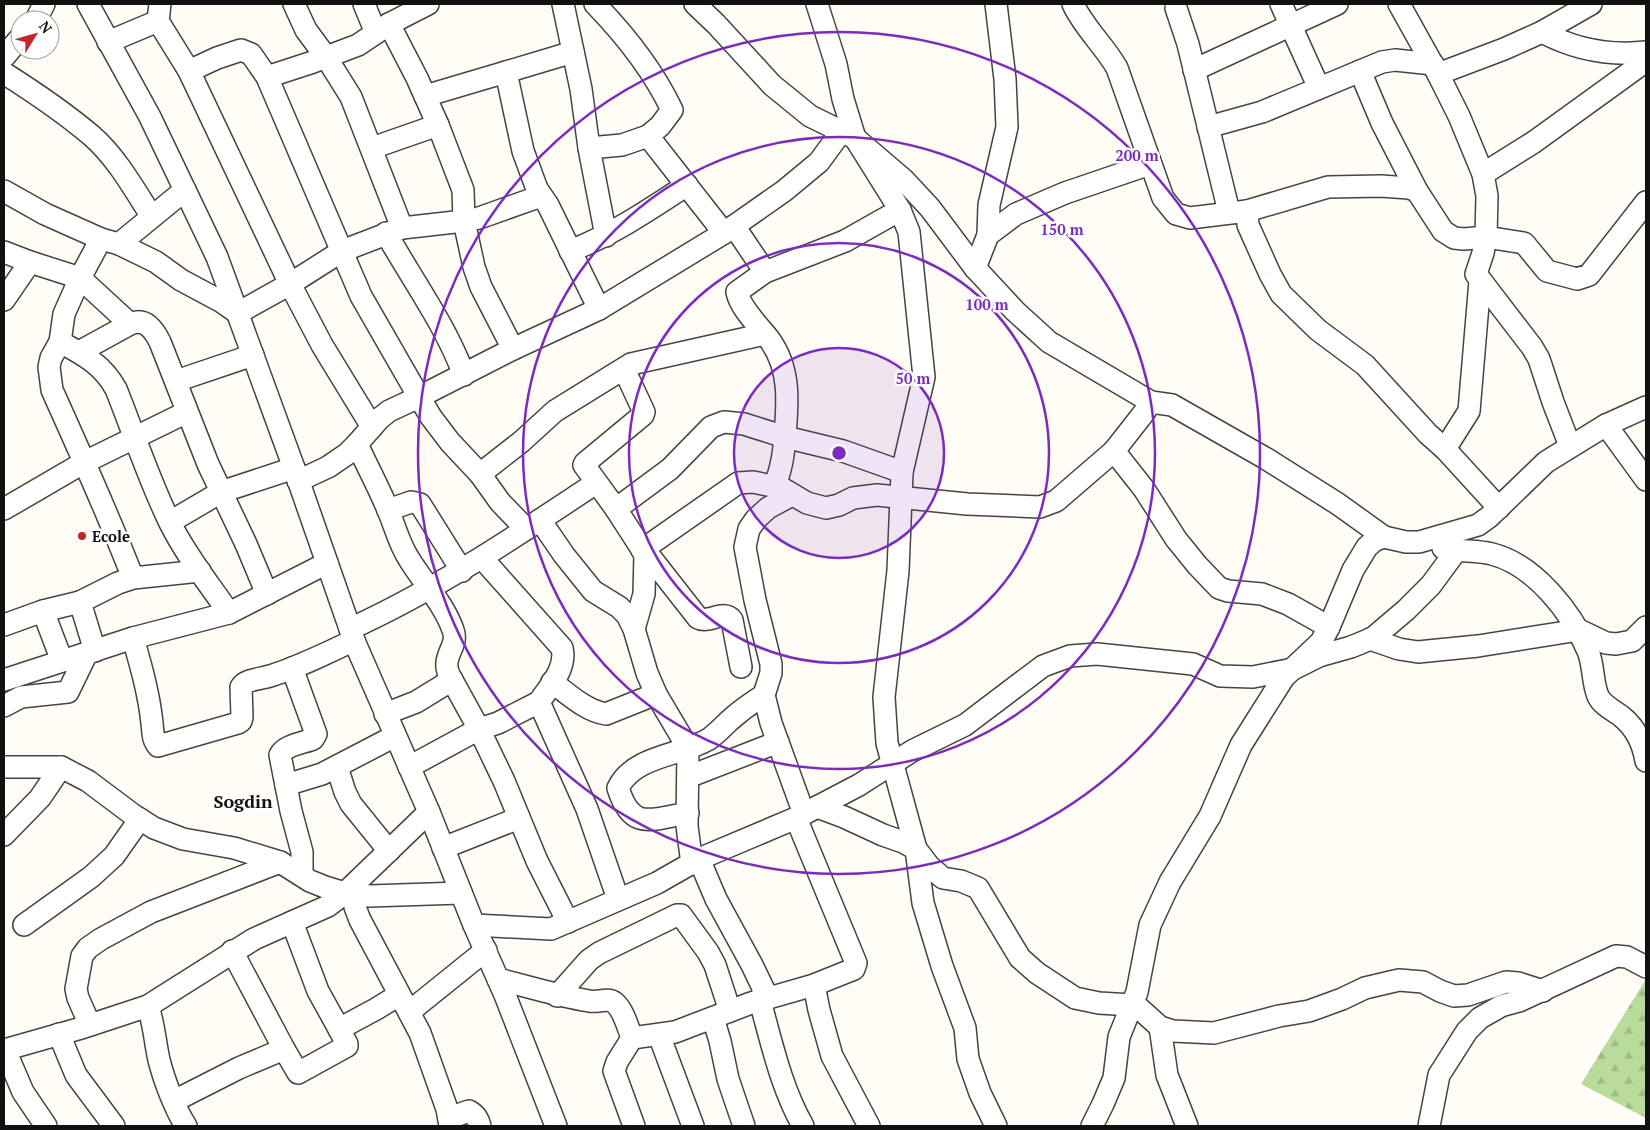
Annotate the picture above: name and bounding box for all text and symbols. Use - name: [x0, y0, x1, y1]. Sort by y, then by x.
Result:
- north arrow: [10, 10, 60, 60]
- text: N: [35, 17, 57, 37]
- text: 200 m: [1115, 145, 1159, 165]
- text: 150 m: [1040, 219, 1084, 239]
- text: 100 m: [965, 294, 1009, 314]
- text: 50 m: [896, 368, 931, 388]
- centre of rings: [830, 444, 848, 462]
- place label: Ecole: [92, 526, 130, 546]
- marker: Ecole: [76, 530, 88, 542]
- district label: Sogdin: [213, 789, 273, 813]

